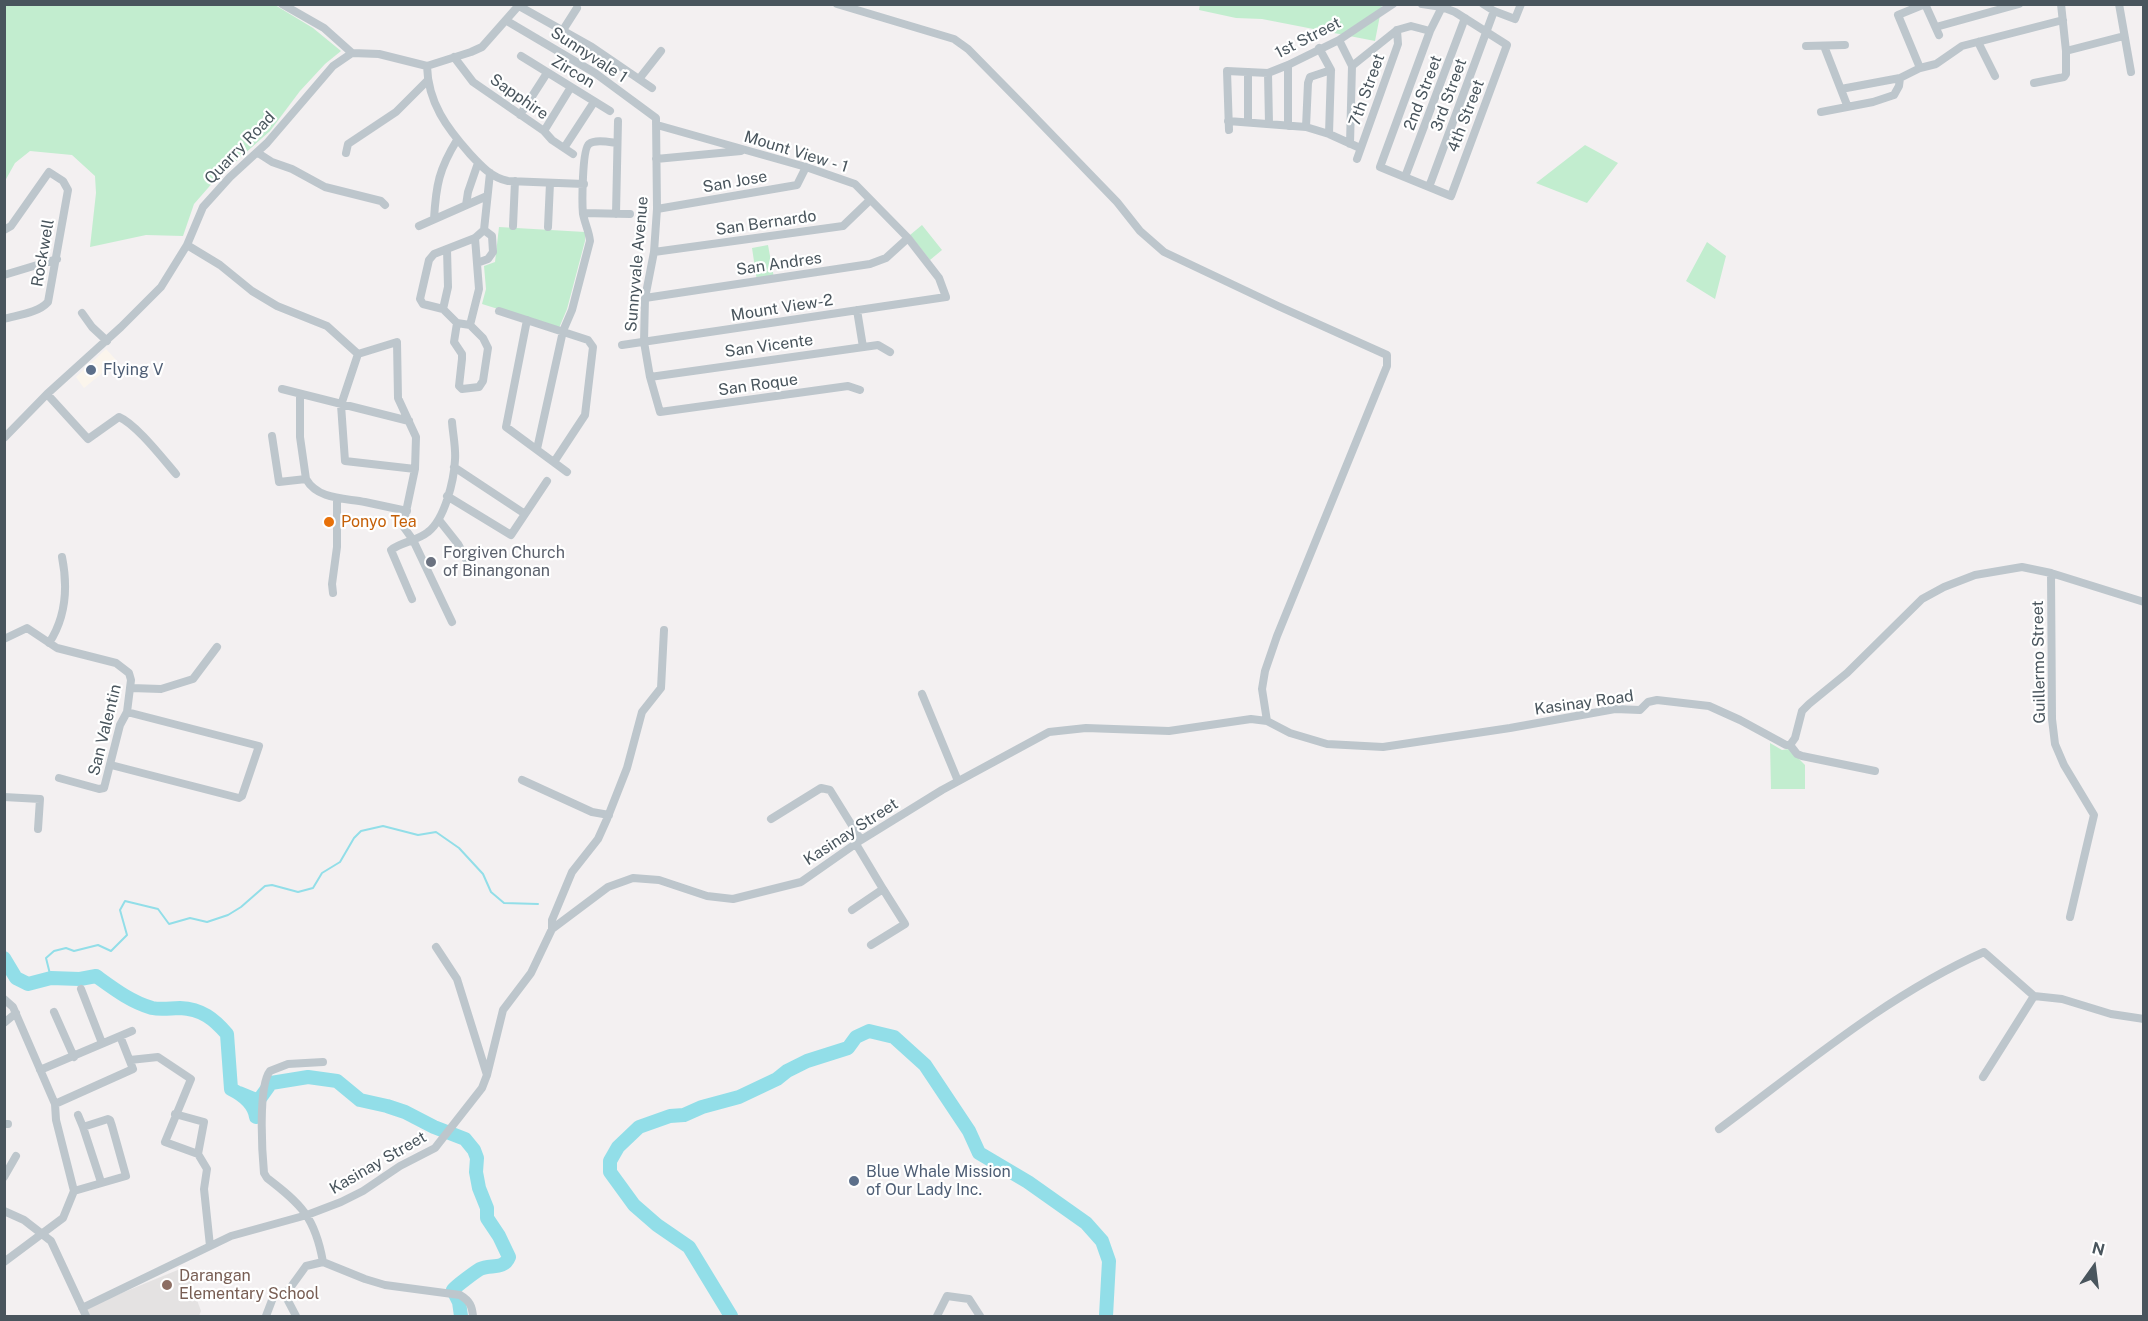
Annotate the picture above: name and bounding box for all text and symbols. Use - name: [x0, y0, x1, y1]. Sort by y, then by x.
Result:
- street label: 1st Street: [1272, 13, 1344, 63]
- street label: Sunnyvale 1: [547, 23, 631, 87]
- street label: 7th Street: [1345, 51, 1389, 129]
- street label: Zircon: [548, 52, 598, 92]
- street label: 2nd Street: [1400, 53, 1446, 133]
- street label: 3rd Street: [1427, 56, 1471, 134]
- street label: Sapphire: [486, 70, 552, 124]
- street label: 4th Street: [1443, 77, 1489, 155]
- street label: Quarry Road: [201, 108, 279, 188]
- street label: Mount View - 1: [742, 127, 850, 177]
- street label: San Jose: [701, 167, 769, 197]
- street label: Sunnyvale Avenue: [622, 195, 652, 333]
- street label: San Bernardo: [714, 206, 818, 240]
- street label: Rockwell: [28, 218, 58, 288]
- street label: San Andres: [735, 249, 823, 279]
- street label: Mount View-2: [730, 290, 834, 326]
- street label: San Vicente: [724, 330, 814, 362]
- place label: Flying V: [103, 360, 163, 380]
- marker: Flying V: [84, 363, 98, 377]
- street label: San Roque: [717, 370, 799, 400]
- place label: Ponyo Tea: [341, 512, 417, 532]
- marker: Ponyo Tea: [322, 515, 336, 529]
- place label: Forgiven Church of Binangonan: [443, 543, 565, 581]
- marker: Forgiven Church of Binangonan: [424, 555, 438, 569]
- street label: Guillermo Street: [2028, 600, 2050, 724]
- street label: San Valentin: [84, 682, 126, 778]
- street label: Kasinay Road: [1533, 687, 1635, 719]
- street label: Kasinay Street: [800, 794, 902, 870]
- street label: Kasinay Street: [326, 1128, 430, 1198]
- place label: Blue Whale Mission of Our Lady Inc.: [866, 1162, 1011, 1200]
- marker: Blue Whale Mission of Our Lady Inc.: [847, 1174, 861, 1188]
- north arrow: [2064, 1237, 2124, 1297]
- text: N: [2090, 1238, 2107, 1260]
- place label: Darangan Elementary School: [179, 1266, 319, 1304]
- marker: Darangan Elementary School: [160, 1278, 174, 1292]

